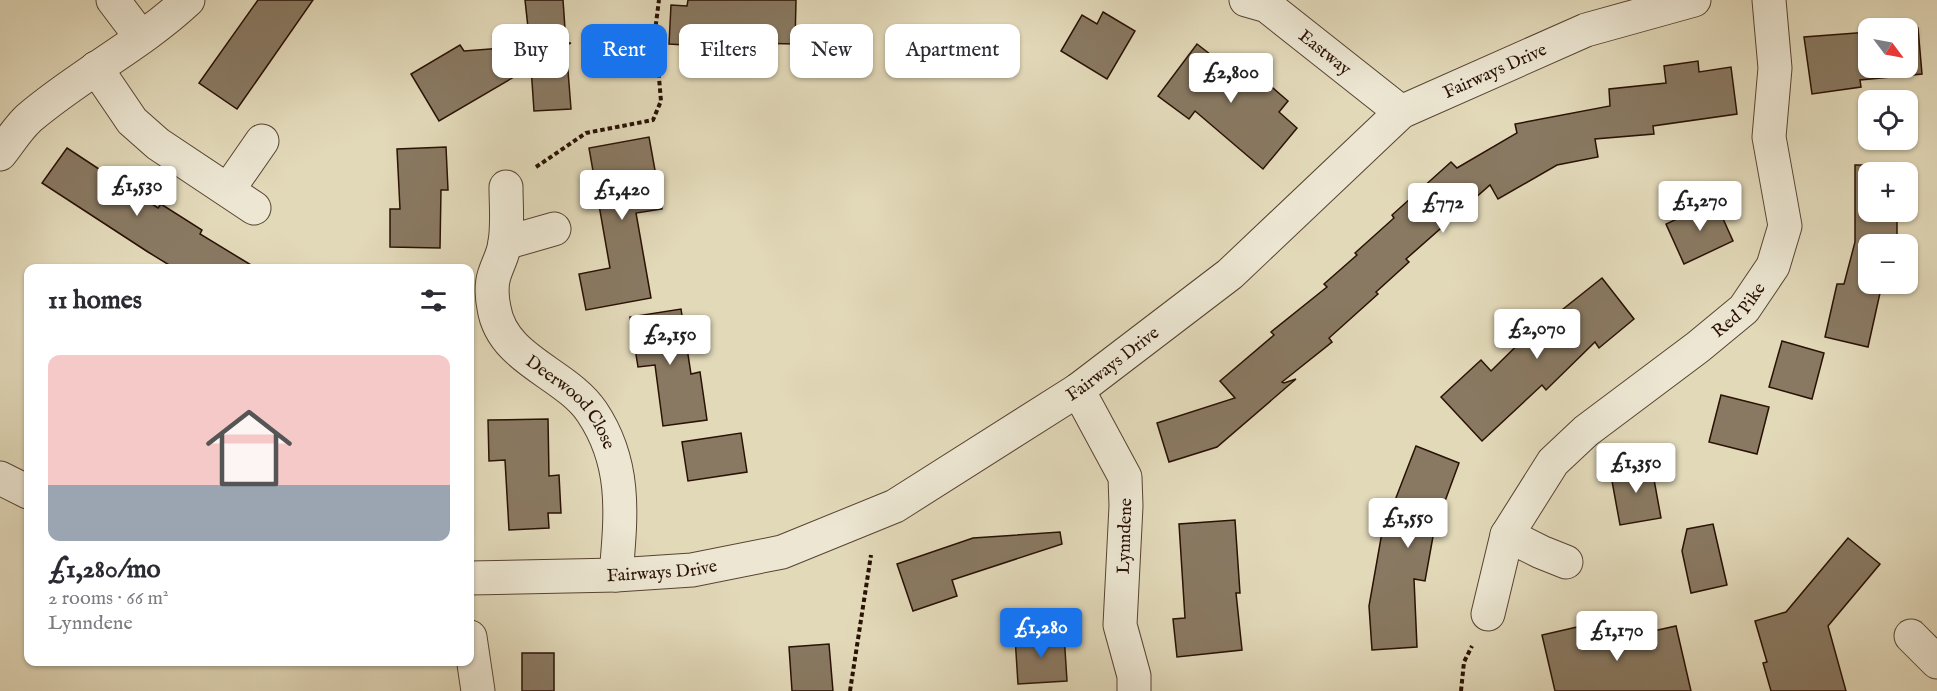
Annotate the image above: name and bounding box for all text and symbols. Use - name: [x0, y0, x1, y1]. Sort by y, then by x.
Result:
- north arrow: [1858, 18, 1918, 78]
- map controls: [1858, 18, 1918, 294]
- chip: Buy: [492, 24, 569, 78]
- chip: Rent: [581, 24, 667, 78]
- chip: Filters: [679, 24, 778, 78]
- chip: New: [790, 24, 873, 78]
- chip: Apartment: [885, 24, 1020, 78]
- street label: Eastway: [1293, 25, 1355, 81]
- street label: Fairways Drive: [1440, 39, 1551, 105]
- pin: £2,800: [1182, 53, 1280, 104]
- text: £2,800: [1203, 60, 1259, 85]
- button: locate: [1858, 90, 1918, 150]
- button: +: [1858, 162, 1918, 222]
- pin: £1,530: [88, 166, 186, 217]
- pin: £1,420: [573, 170, 671, 221]
- text: £1,530: [111, 173, 163, 198]
- text: £1,420: [594, 177, 650, 202]
- pin: £1,270: [1651, 181, 1749, 232]
- pin: £772: [1407, 183, 1479, 234]
- text: £1,270: [1673, 188, 1727, 213]
- text: £772: [1422, 190, 1464, 215]
- button: −: [1858, 234, 1918, 294]
- street label: Red Pike: [1708, 279, 1771, 344]
- text: 11 homes: [48, 284, 142, 317]
- icon: filters: [417, 284, 450, 317]
- pin: £2,070: [1488, 309, 1586, 360]
- pin: £2,150: [621, 315, 719, 366]
- text: £2,070: [1508, 316, 1566, 341]
- text: £2,150: [644, 322, 697, 347]
- street label: Fairways Drive: [1062, 322, 1164, 407]
- street label: Deerwood Close: [520, 351, 620, 453]
- icon: home: [195, 394, 303, 502]
- pin: £1,350: [1587, 443, 1685, 494]
- text: £1,350: [1610, 450, 1662, 475]
- street label: Lynndene: [1113, 498, 1138, 575]
- pin: £1,550: [1359, 498, 1457, 549]
- text: £1,550: [1383, 505, 1433, 530]
- text: £1,280/mo: [48, 553, 161, 586]
- street label: Fairways Drive: [606, 555, 719, 588]
- text: 2 rooms · 66 m²: [48, 586, 169, 611]
- pin: £1,280: [992, 608, 1090, 659]
- text: Lynndene: [48, 611, 133, 636]
- pin: £1,170: [1568, 611, 1666, 662]
- text: £1,280: [1014, 615, 1068, 640]
- text: £1,170: [1590, 618, 1644, 643]

